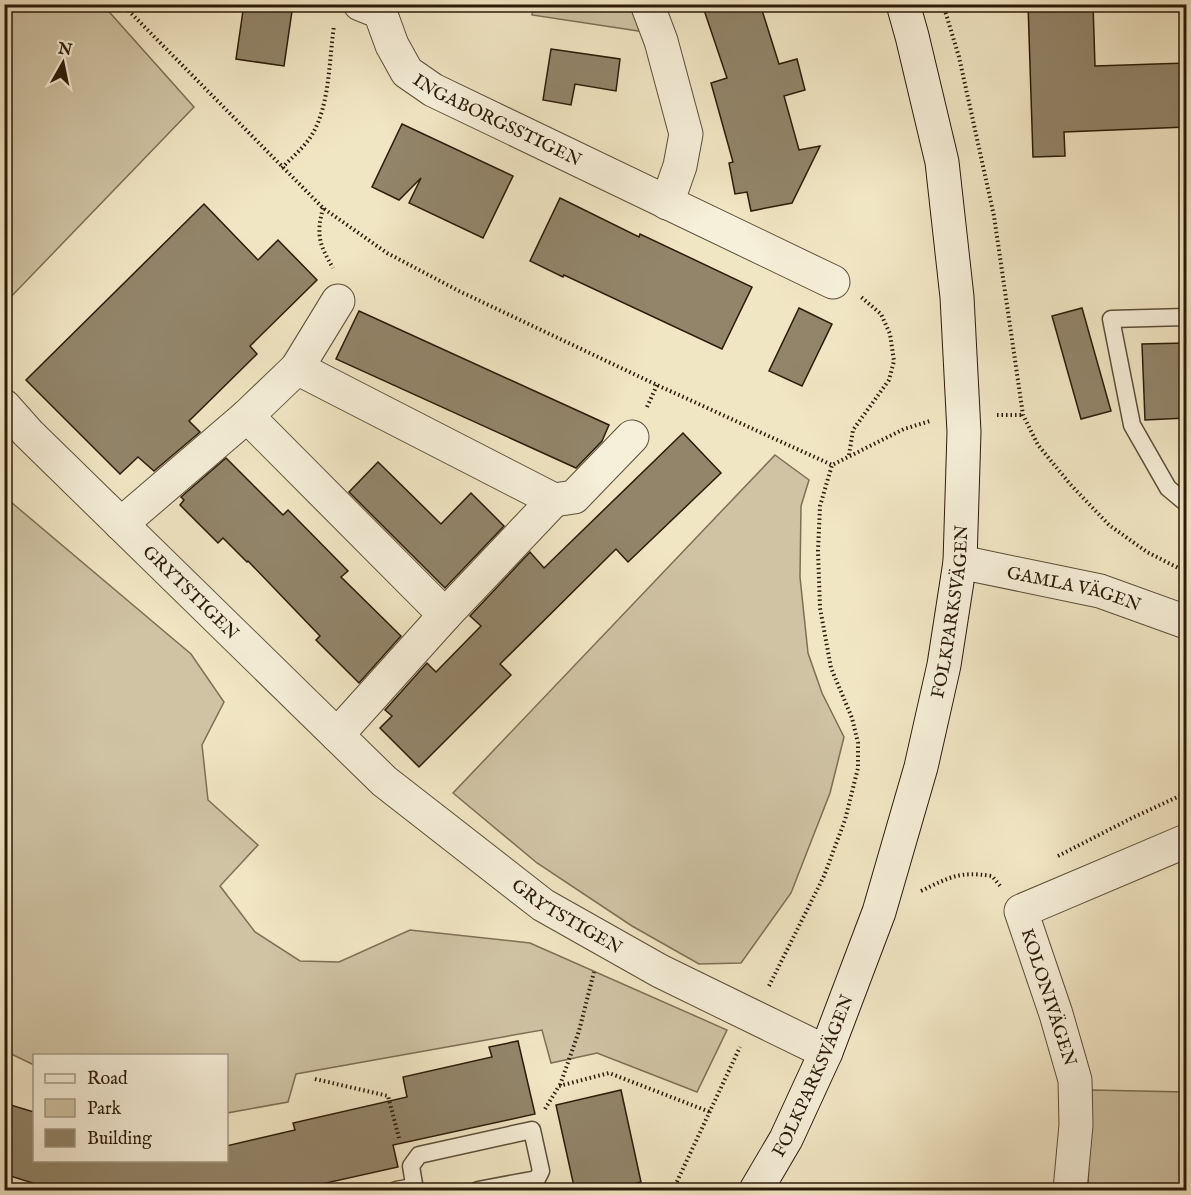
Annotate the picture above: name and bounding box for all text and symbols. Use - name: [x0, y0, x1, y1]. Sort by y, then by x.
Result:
- north arrow: [33, 33, 93, 93]
- text: N: [56, 39, 74, 61]
- street label: INGABORGSSTIGEN: [408, 69, 585, 173]
- street label: FOLKPARKSVÄGEN: [927, 524, 974, 701]
- street label: GRYTSTIGEN: [137, 541, 243, 646]
- street label: GAMLA VÄGEN: [1005, 562, 1144, 618]
- street label: GRYTSTIGEN: [506, 875, 626, 960]
- street label: KOLONIVÄGEN: [1014, 925, 1082, 1070]
- street label: FOLKPARKSVÄGEN: [768, 991, 860, 1162]
- legend: [33, 1054, 228, 1162]
- text: Road: [87, 1068, 128, 1091]
- text: Park: [87, 1098, 122, 1121]
- text: Building: [87, 1128, 152, 1151]

